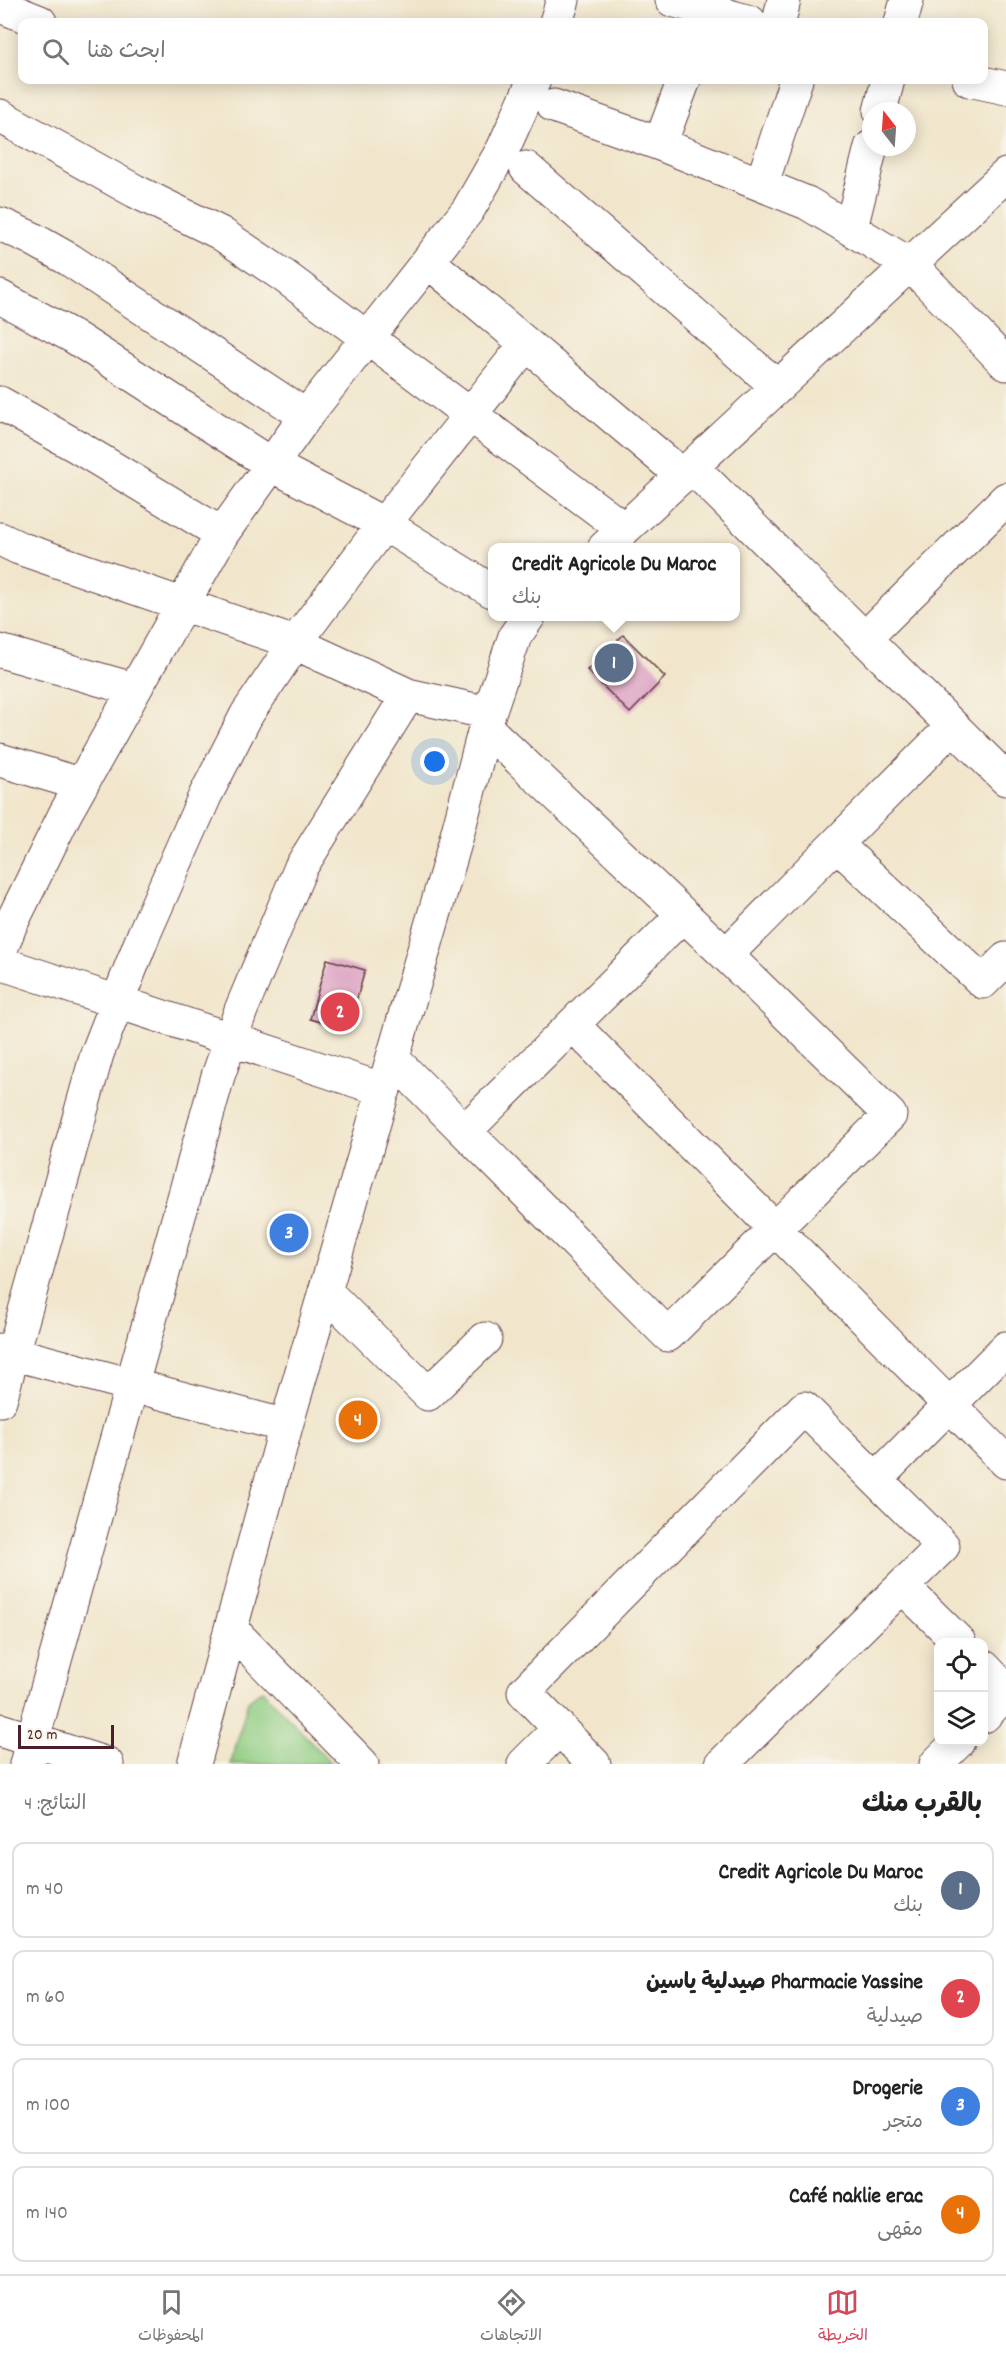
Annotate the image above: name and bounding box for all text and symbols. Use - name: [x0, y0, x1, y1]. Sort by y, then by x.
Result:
- search box: [18, 18, 988, 84]
- icon: search: [39, 35, 72, 68]
- text: ابحث هنا: [87, 37, 166, 68]
- north arrow: [862, 102, 916, 156]
- popup: [488, 543, 740, 621]
- text: Credit Agricole Du Maroc: [512, 550, 716, 581]
- text: بنك: [512, 585, 541, 613]
- pin: 1: [594, 640, 634, 686]
- your location: [420, 747, 449, 776]
- pin: 2: [320, 990, 360, 1034]
- pin: 3: [270, 1210, 308, 1256]
- pin: 4: [338, 1398, 378, 1442]
- map controls: [934, 1638, 988, 1746]
- button: locate: [934, 1638, 988, 1692]
- button: layers: [934, 1692, 988, 1746]
- scale bar: [18, 1722, 114, 1750]
- text: 20 m: [27, 1724, 57, 1747]
- text: بالقرب منك: [862, 1787, 982, 1824]
- text: النتائج: 4: [24, 1791, 86, 1819]
- text: Credit Agricole Du Maroc: [718, 1858, 923, 1889]
- text: 40 m: [26, 1876, 64, 1904]
- text: 1: [958, 1876, 963, 1904]
- text: بنك: [893, 1893, 923, 1921]
- text: Pharmacie Yassine صيدلية ياسين: [646, 1968, 923, 1999]
- text: 60 m: [26, 1984, 65, 2012]
- text: 2: [956, 1984, 965, 2012]
- text: صيدلية: [867, 2004, 923, 2032]
- text: Drogerie: [853, 2074, 923, 2105]
- text: 100 m: [26, 2092, 71, 2120]
- text: 3: [956, 2092, 965, 2120]
- text: متجر: [884, 2109, 923, 2137]
- text: Café naklie erac: [789, 2182, 923, 2213]
- text: 140 m: [26, 2200, 68, 2228]
- text: 4: [956, 2200, 965, 2228]
- text: مقهى: [877, 2217, 923, 2245]
- tab: المحفوظات: [138, 2286, 204, 2349]
- tab: الاتجاهات: [480, 2286, 542, 2349]
- tab: الخريطة: [818, 2286, 868, 2349]

